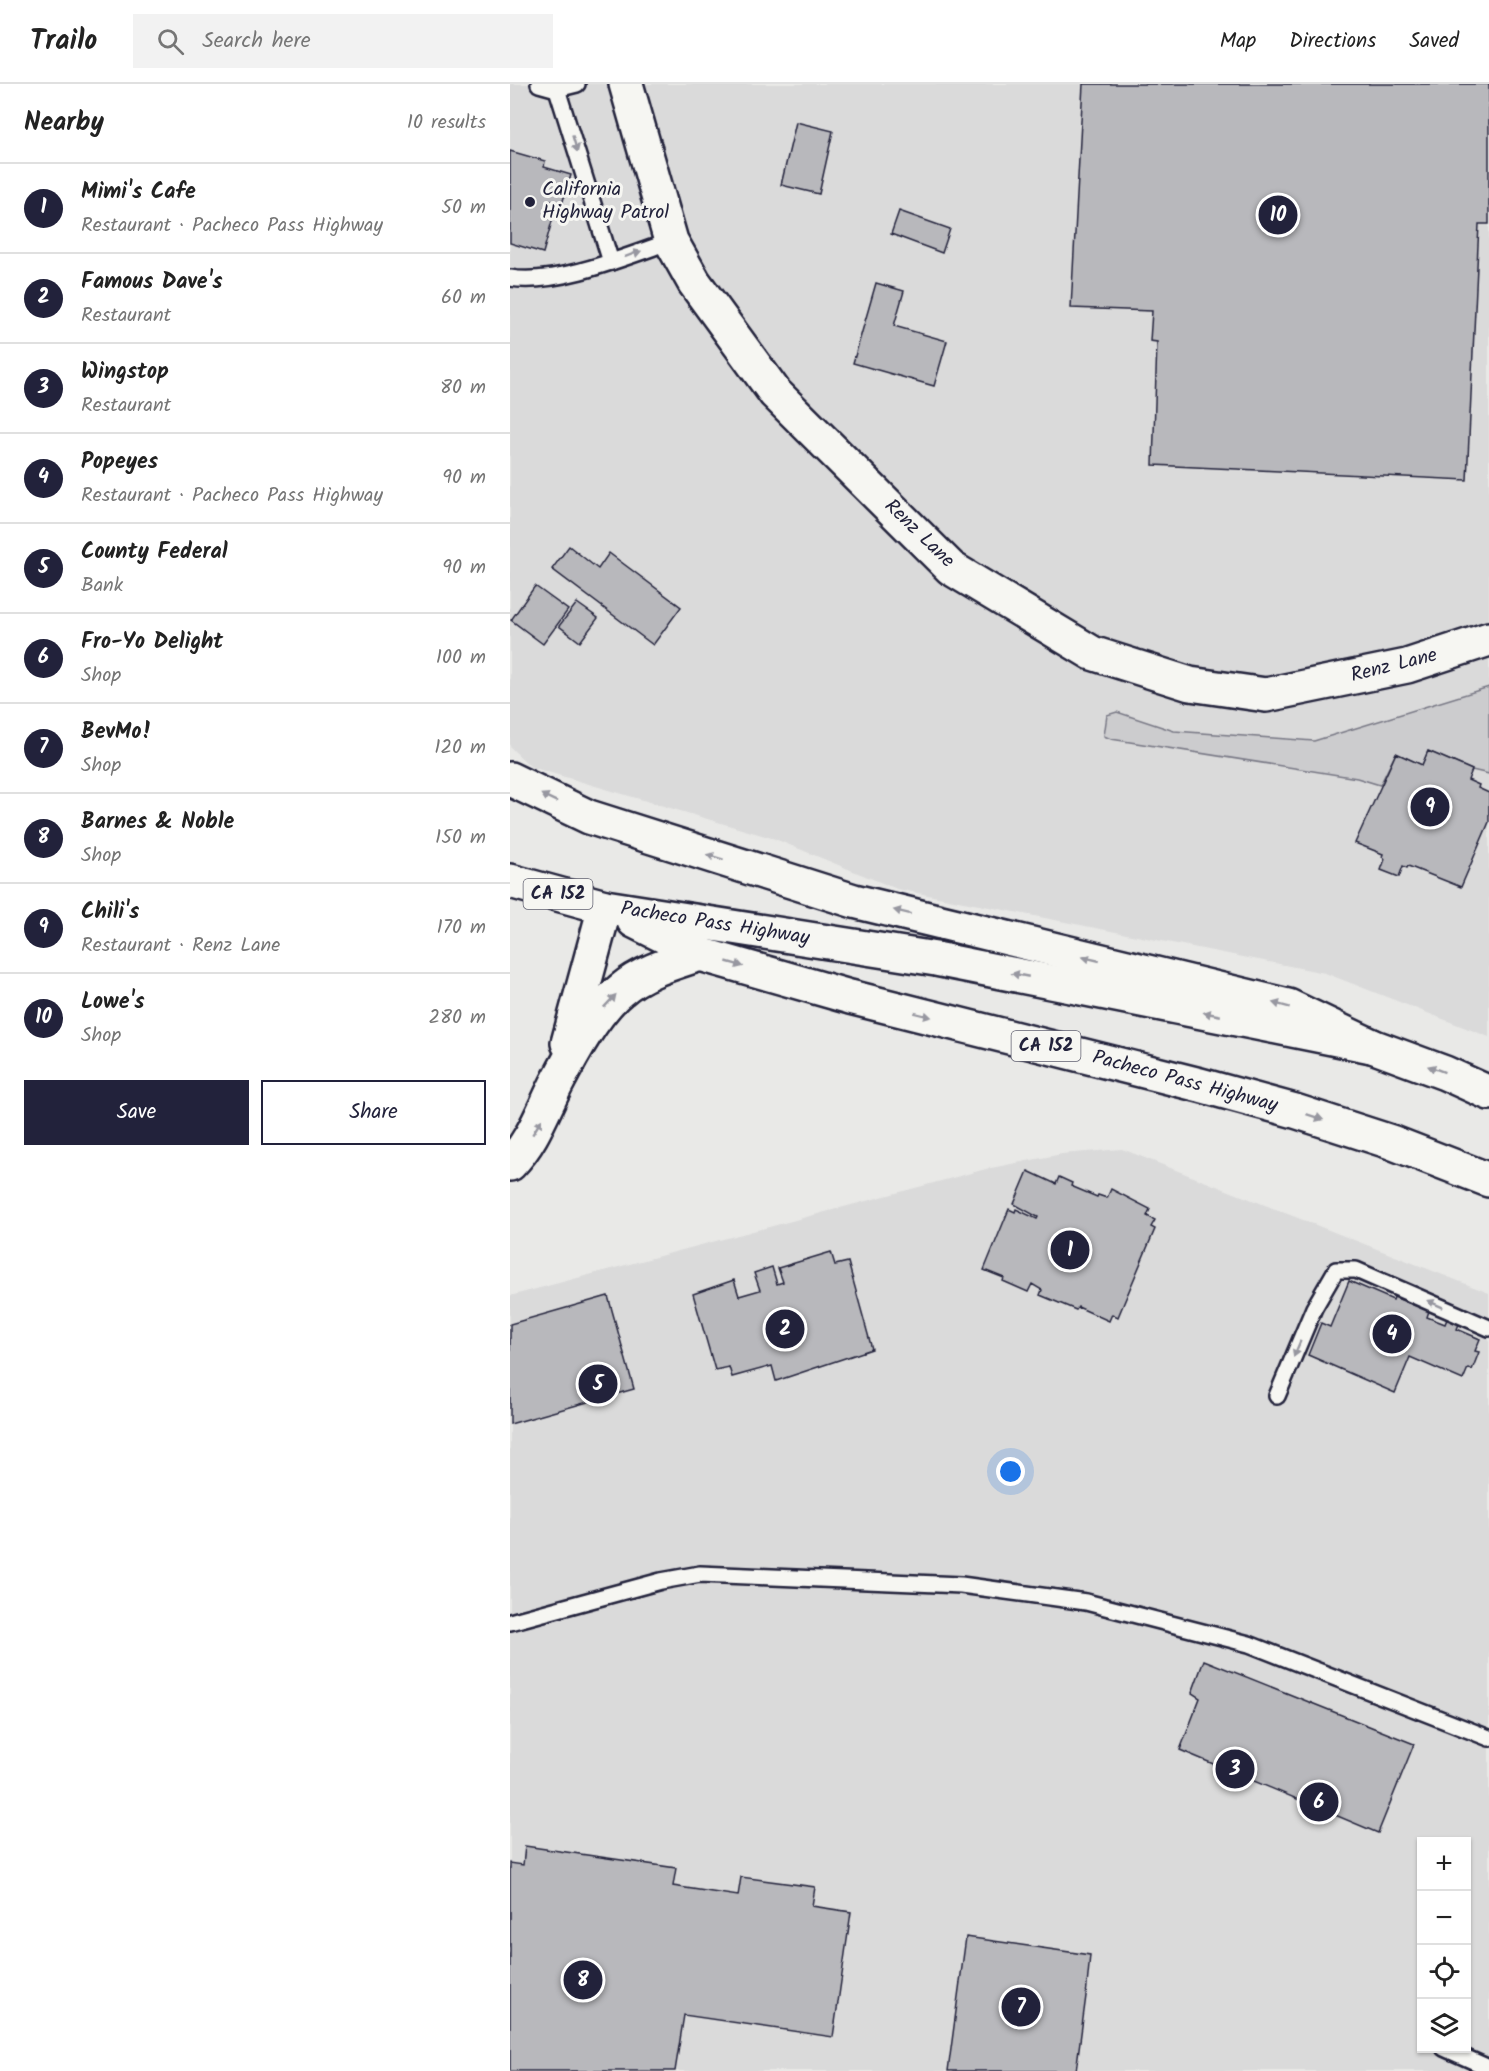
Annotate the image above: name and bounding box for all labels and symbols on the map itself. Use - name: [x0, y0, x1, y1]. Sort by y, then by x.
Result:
- one-way arrow: [570, 135, 580, 153]
- place label: California Highway Patrol: [542, 174, 669, 229]
- pin: 10: [1258, 192, 1298, 238]
- marker: California Highway Patrol: [523, 195, 537, 209]
- one-way arrow: [624, 249, 642, 259]
- street label: Renz Lane: [876, 492, 962, 576]
- street label: Renz Lane: [1347, 640, 1441, 692]
- pin: 9: [1410, 784, 1450, 830]
- one-way arrow: [541, 794, 558, 803]
- one-way arrow: [706, 852, 724, 861]
- road number: CA 152: [524, 879, 592, 909]
- street label: Pacheco Pass Highway: [618, 893, 812, 955]
- one-way arrow: [892, 907, 911, 917]
- one-way arrow: [1082, 953, 1100, 963]
- one-way arrow: [726, 960, 744, 969]
- one-way arrow: [1011, 970, 1030, 979]
- one-way arrow: [603, 993, 617, 1008]
- one-way arrow: [1272, 999, 1290, 1009]
- one-way arrow: [1202, 1009, 1221, 1018]
- one-way arrow: [914, 1011, 932, 1021]
- road number: CA 152: [1012, 1031, 1080, 1061]
- street label: Pacheco Pass Highway: [1089, 1042, 1282, 1122]
- one-way arrow: [1426, 1064, 1444, 1074]
- one-way arrow: [1306, 1113, 1324, 1123]
- one-way arrow: [531, 1119, 542, 1135]
- pin: 1: [1050, 1228, 1090, 1272]
- one-way arrow: [1427, 1300, 1444, 1309]
- pin: 2: [766, 1306, 804, 1352]
- pin: 4: [1372, 1312, 1412, 1356]
- one-way arrow: [1292, 1340, 1301, 1358]
- pin: 5: [578, 1362, 617, 1406]
- your location: [996, 1457, 1025, 1486]
- pin: 3: [1216, 1746, 1254, 1792]
- pin: 6: [1300, 1780, 1338, 1824]
- pin: 8: [564, 1958, 602, 2002]
- pin: 7: [1002, 1984, 1040, 2030]

